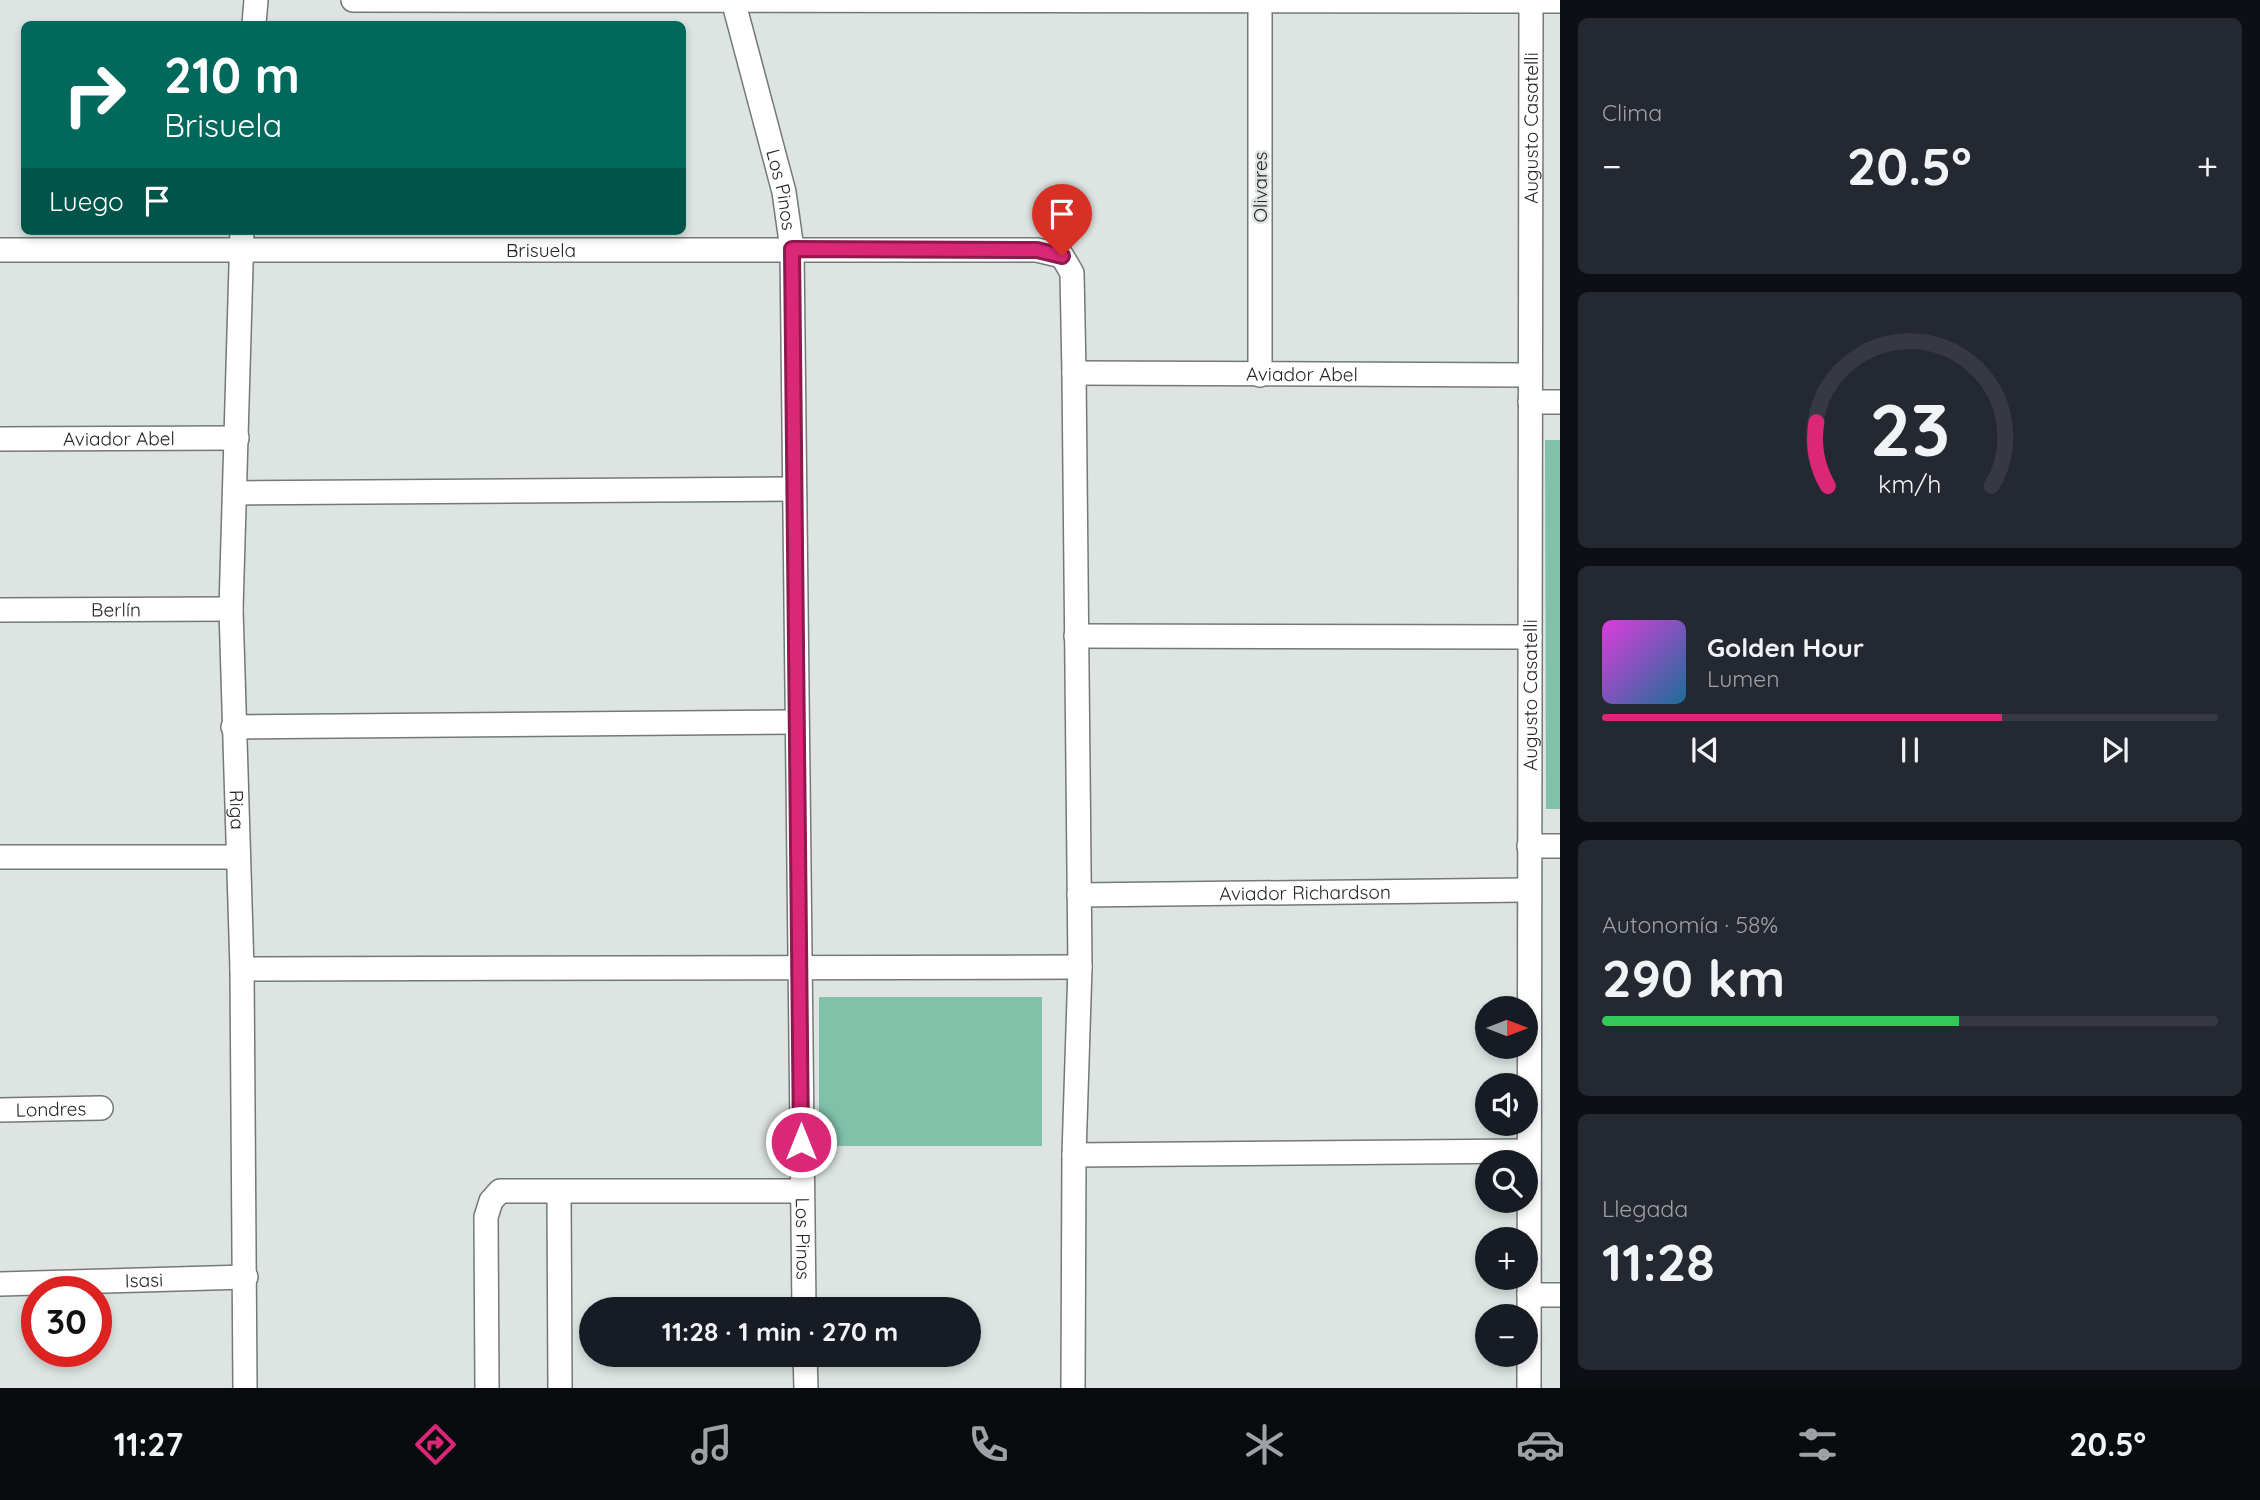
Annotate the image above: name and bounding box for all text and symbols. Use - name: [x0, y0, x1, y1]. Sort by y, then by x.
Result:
- text: 210 m: [164, 44, 300, 105]
- icon: right: [49, 49, 140, 140]
- street label: Augusto Casatelli: [1519, 52, 1543, 204]
- text: Clima: [1602, 98, 1662, 127]
- text: Brisuela: [164, 105, 282, 145]
- text: 20.5°: [1847, 133, 1972, 198]
- text: −: [1602, 142, 1622, 190]
- text: +: [2197, 142, 2218, 190]
- street label: Los Pinos: [761, 146, 801, 232]
- street label: Olivares: [1248, 151, 1272, 223]
- icon: arrive: [138, 182, 176, 220]
- pin: [1032, 184, 1092, 256]
- text: Luego: [49, 185, 124, 218]
- icon: arrive: [1043, 195, 1081, 233]
- street label: Brisuela: [506, 238, 576, 262]
- street label: Aviador Abel: [1246, 362, 1358, 386]
- text: 23: [1870, 383, 1950, 474]
- street label: Aviador Abel: [63, 426, 175, 451]
- text: km/h: [1878, 468, 1942, 499]
- street label: Berlín: [91, 597, 141, 622]
- street label: Augusto Casatelli: [1518, 619, 1542, 771]
- text: Golden Hour: [1707, 631, 1864, 664]
- text: Lumen: [1707, 664, 1780, 693]
- icon: previous: [1686, 731, 1724, 769]
- icon: pause: [1891, 731, 1929, 769]
- icon: next: [2096, 731, 2134, 769]
- street label: Riga: [225, 789, 250, 830]
- street label: Aviador Richardson: [1219, 880, 1391, 905]
- text: Autonomía · 58%: [1602, 910, 1778, 939]
- text: 290 km: [1602, 945, 1785, 1010]
- north arrow: [1475, 996, 1538, 1059]
- map controls: [1475, 996, 1538, 1367]
- button: sound: [1475, 1073, 1538, 1136]
- street label: Londres: [15, 1096, 87, 1122]
- position arrow: [764, 1105, 838, 1179]
- button: search: [1475, 1150, 1538, 1213]
- text: Llegada: [1602, 1194, 1688, 1223]
- street label: Los Pinos: [791, 1197, 816, 1280]
- button: +: [1475, 1227, 1538, 1290]
- text: 11:28: [1602, 1229, 1715, 1294]
- street label: Isasi: [124, 1267, 163, 1292]
- speed limit sign: 30: [21, 1276, 112, 1367]
- button: −: [1475, 1304, 1538, 1367]
- text: 11:28 · 1 min · 270 m: [662, 1315, 898, 1348]
- icon: directions: [411, 1420, 460, 1469]
- icon: music: [687, 1420, 736, 1469]
- icon: phone: [964, 1420, 1013, 1469]
- icon: climate: [1240, 1420, 1289, 1469]
- icon: car: [1516, 1420, 1565, 1469]
- icon: filters: [1793, 1420, 1842, 1469]
- text: 11:27: [114, 1424, 183, 1464]
- text: 20.5°: [2069, 1424, 2146, 1464]

